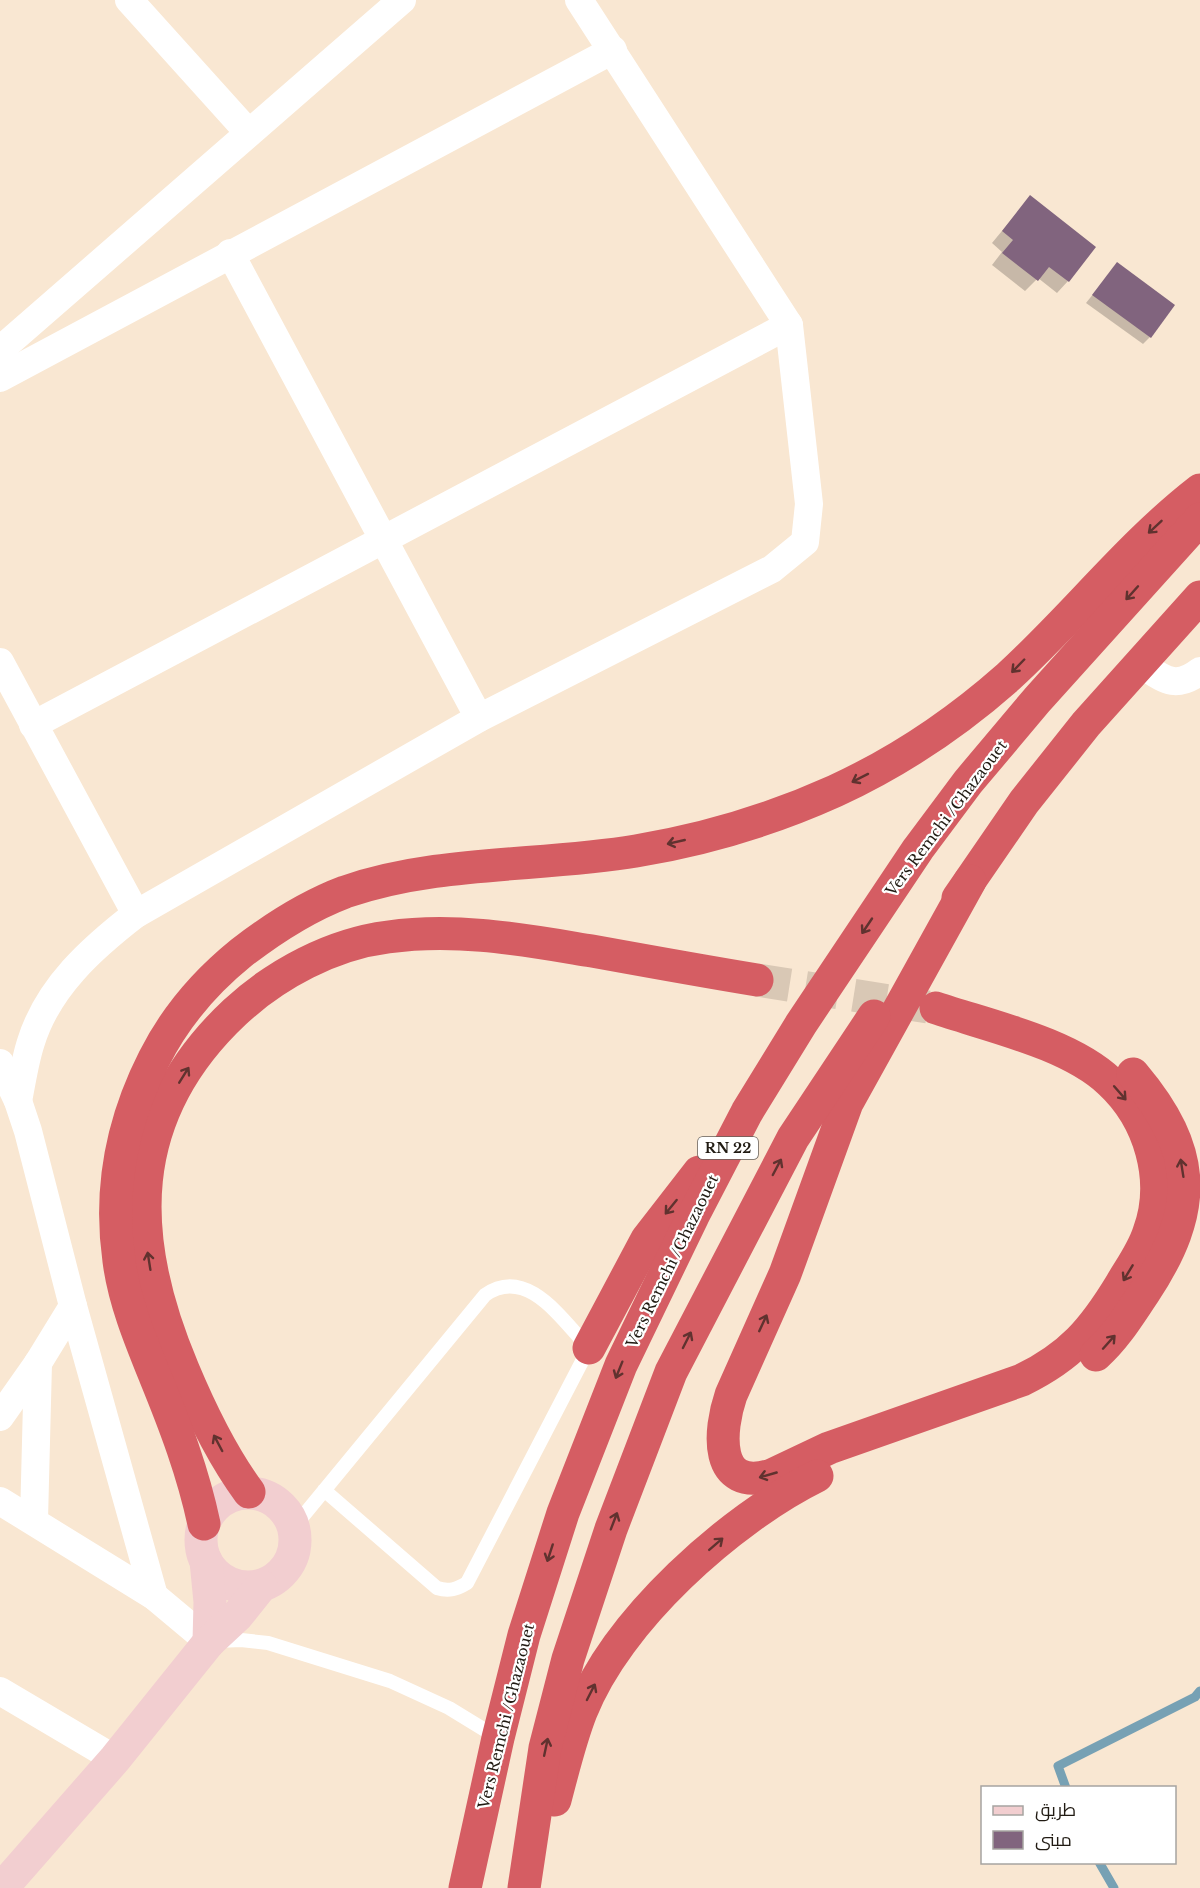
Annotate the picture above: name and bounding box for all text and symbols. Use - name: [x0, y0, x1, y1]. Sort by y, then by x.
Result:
- one-way arrow: [1148, 520, 1163, 535]
- one-way arrow: [1125, 585, 1139, 600]
- one-way arrow: [1011, 659, 1026, 674]
- street label: Vers Remchi /Ghazaouet: [881, 736, 1011, 901]
- one-way arrow: [851, 773, 869, 785]
- one-way arrow: [667, 836, 686, 848]
- one-way arrow: [861, 917, 873, 933]
- one-way arrow: [179, 1067, 191, 1084]
- one-way arrow: [1113, 1085, 1127, 1100]
- road number: RN 22: [698, 1137, 758, 1159]
- one-way arrow: [771, 1159, 783, 1176]
- one-way arrow: [1176, 1159, 1187, 1178]
- street label: Vers Remchi /Ghazaouet: [621, 1171, 722, 1352]
- one-way arrow: [665, 1198, 678, 1214]
- one-way arrow: [143, 1252, 154, 1272]
- one-way arrow: [1122, 1264, 1134, 1281]
- one-way arrow: [757, 1315, 769, 1333]
- one-way arrow: [682, 1331, 693, 1349]
- one-way arrow: [1102, 1335, 1116, 1350]
- one-way arrow: [613, 1361, 624, 1379]
- one-way arrow: [212, 1434, 223, 1452]
- one-way arrow: [759, 1470, 778, 1481]
- one-way arrow: [610, 1512, 621, 1530]
- one-way arrow: [708, 1537, 723, 1551]
- one-way arrow: [544, 1543, 555, 1562]
- street label: Vers Remchi /Ghazaouet: [474, 1621, 538, 1812]
- one-way arrow: [585, 1683, 597, 1701]
- one-way arrow: [540, 1738, 552, 1757]
- legend: [981, 1786, 1176, 1864]
- text: طريق: [1035, 1799, 1076, 1822]
- text: مبنى: [1035, 1829, 1072, 1851]

